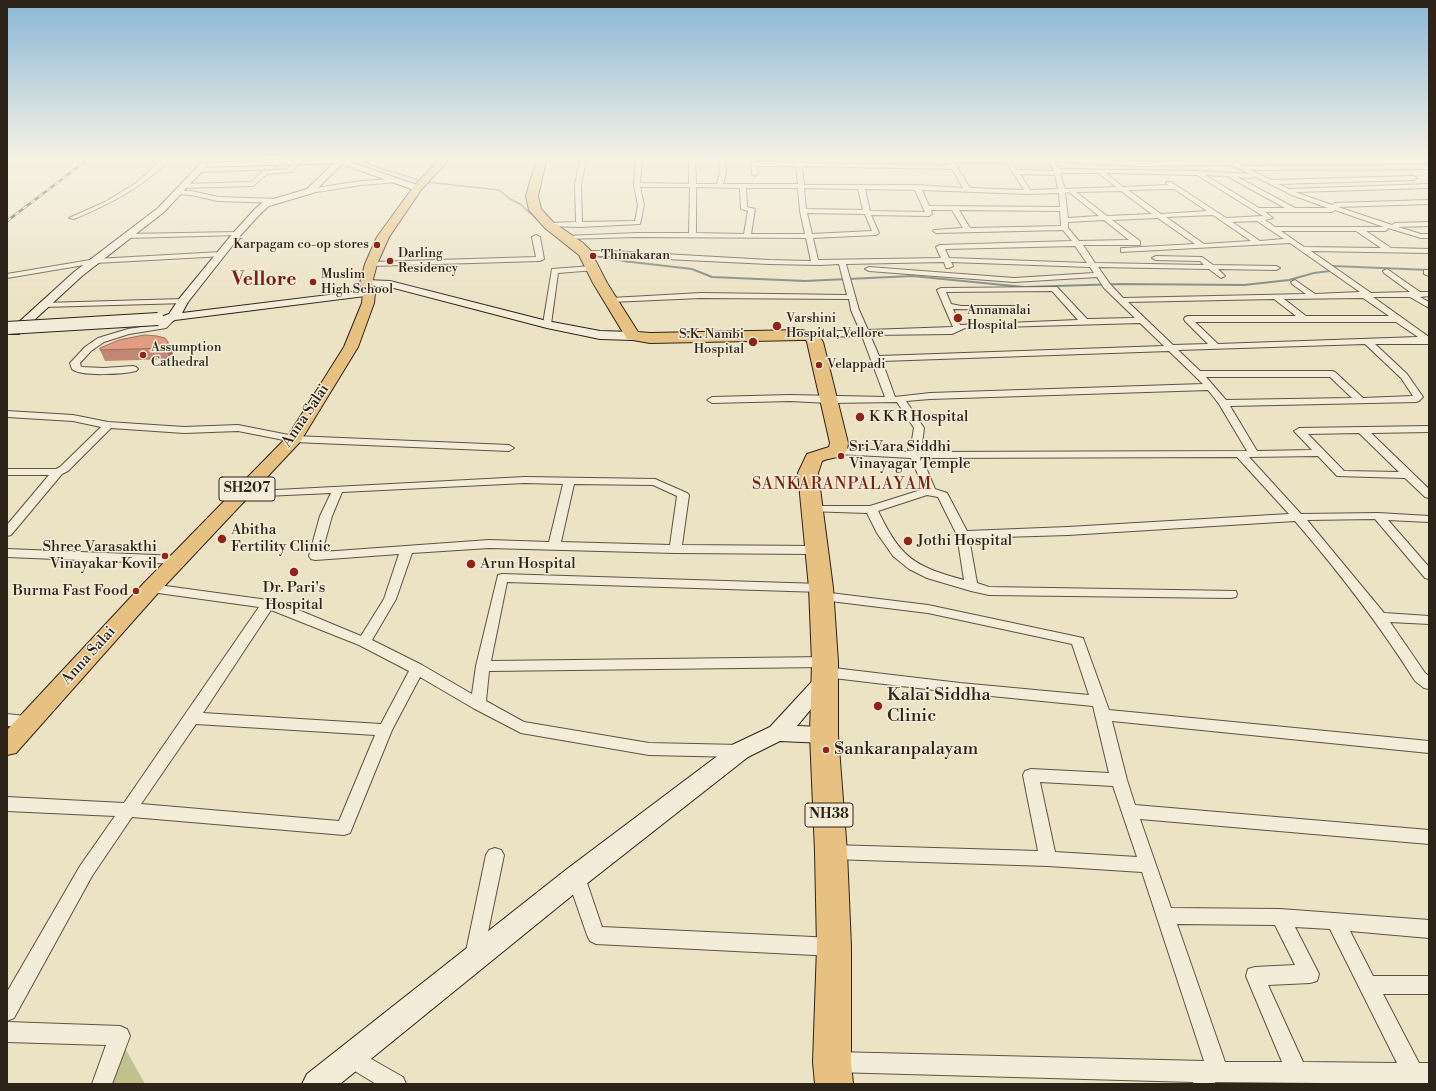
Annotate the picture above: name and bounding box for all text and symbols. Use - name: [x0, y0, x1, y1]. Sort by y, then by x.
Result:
- place label: Karpagam co-op stores: [233, 237, 369, 253]
- marker: Karpagam co-op stores: [372, 240, 382, 250]
- place label: Darling Residency: [398, 246, 458, 277]
- place label: Thinakaran: [601, 248, 670, 264]
- marker: Thinakaran: [588, 251, 598, 261]
- marker: Darling Residency: [385, 256, 395, 266]
- place label: Muslim High School: [321, 267, 393, 298]
- district label: Vellore: [232, 269, 296, 291]
- marker: Muslim High School: [308, 277, 318, 287]
- place label: Annamalai Hospital: [967, 303, 1031, 334]
- place label: Varshini Hospital, Vellore: [786, 311, 884, 342]
- marker: Annamalai Hospital: [952, 312, 964, 324]
- marker: Varshini Hospital, Vellore: [771, 320, 783, 332]
- place label: S.K. Nambi Hospital: [679, 327, 744, 358]
- marker: S.K. Nambi Hospital: [747, 336, 759, 348]
- place label: Assumption Cathedral: [151, 340, 222, 371]
- marker: Assumption Cathedral: [138, 350, 148, 360]
- place label: Velappadi: [827, 357, 885, 373]
- marker: Velappadi: [814, 360, 824, 370]
- street label: Anna Salai: [278, 381, 334, 451]
- place label: K K R Hospital: [869, 408, 969, 426]
- marker: K K R Hospital: [854, 411, 866, 423]
- place label: Sri Vara Siddhi Vinayagar Temple: [849, 438, 971, 473]
- marker: Sri Vara Siddhi Vinayagar Temple: [836, 451, 846, 461]
- district label: SANKARANPALAYAM: [752, 475, 932, 495]
- road number: SH207: [219, 477, 275, 501]
- place label: Abitha Fertility Clinic: [231, 521, 331, 556]
- place label: Jothi Hospital: [917, 532, 1012, 550]
- marker: Abitha Fertility Clinic: [216, 533, 228, 545]
- marker: Jothi Hospital: [902, 535, 914, 547]
- place label: Shree Varasakthi Vinayakar Kovil: [42, 538, 157, 573]
- marker: Shree Varasakthi Vinayakar Kovil: [160, 551, 170, 561]
- place label: Arun Hospital: [480, 555, 576, 573]
- marker: Arun Hospital: [465, 558, 477, 570]
- marker: Dr. Pari's Hospital: [288, 566, 300, 578]
- place label: Dr. Pari's Hospital: [263, 579, 325, 614]
- place label: Burma Fast Food: [13, 582, 128, 600]
- marker: Burma Fast Food: [131, 586, 141, 596]
- street label: Anna Salai: [58, 623, 120, 689]
- place label: Kalai Siddha Clinic: [887, 685, 991, 728]
- marker: Kalai Siddha Clinic: [872, 700, 884, 712]
- place label: Sankaranpalayam: [834, 739, 978, 761]
- marker: Sankaranpalayam: [821, 745, 831, 755]
- road number: NH38: [805, 803, 853, 827]

